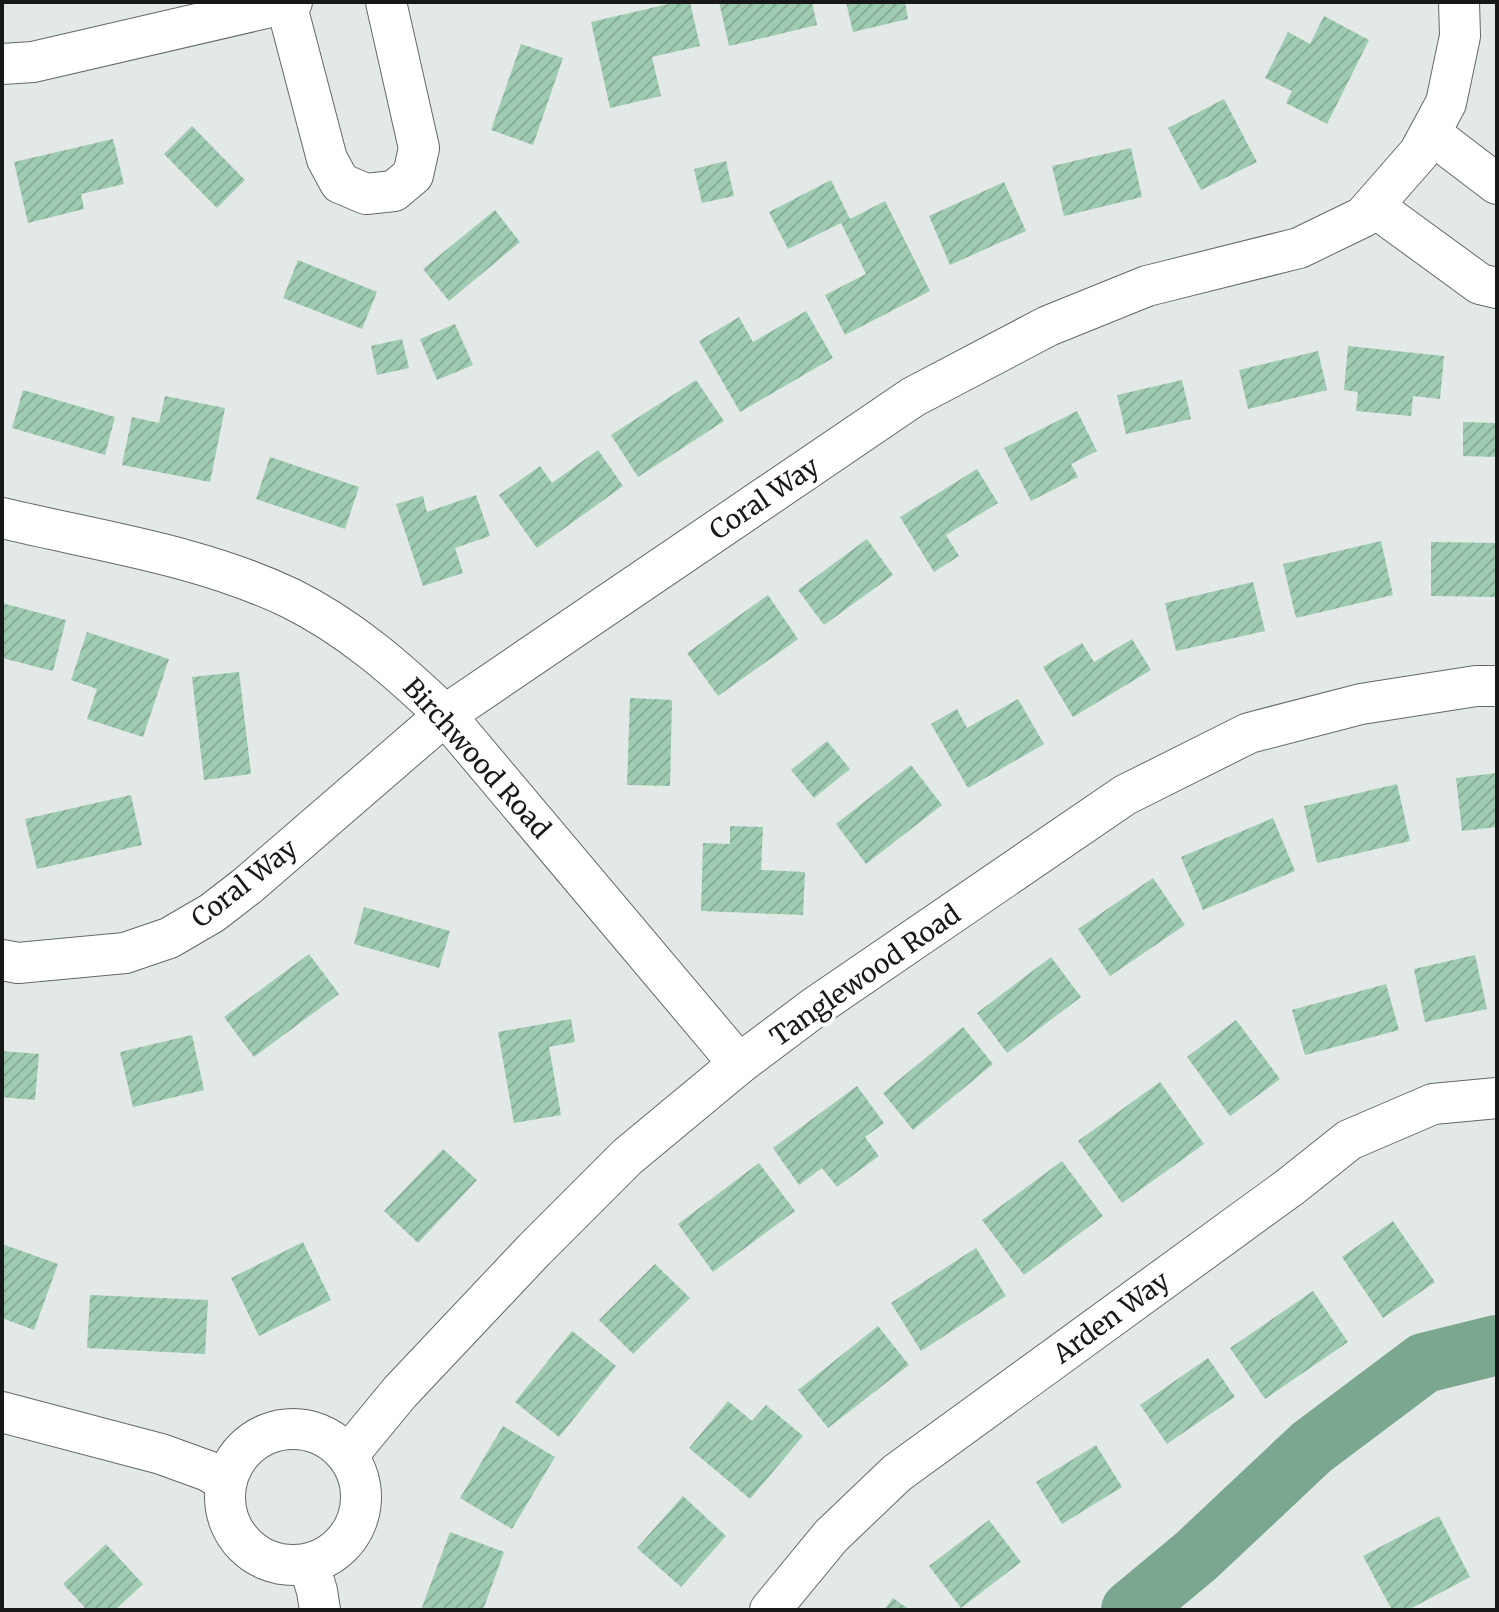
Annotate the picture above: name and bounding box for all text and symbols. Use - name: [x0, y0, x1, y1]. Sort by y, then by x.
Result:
- street label: Coral Way: [703, 449, 826, 547]
- street label: Birchwood Road: [396, 671, 558, 845]
- street label: Coral Way: [185, 831, 304, 934]
- street label: Tanglewood Road: [764, 897, 967, 1053]
- street label: Arden Way: [1046, 1263, 1176, 1371]

